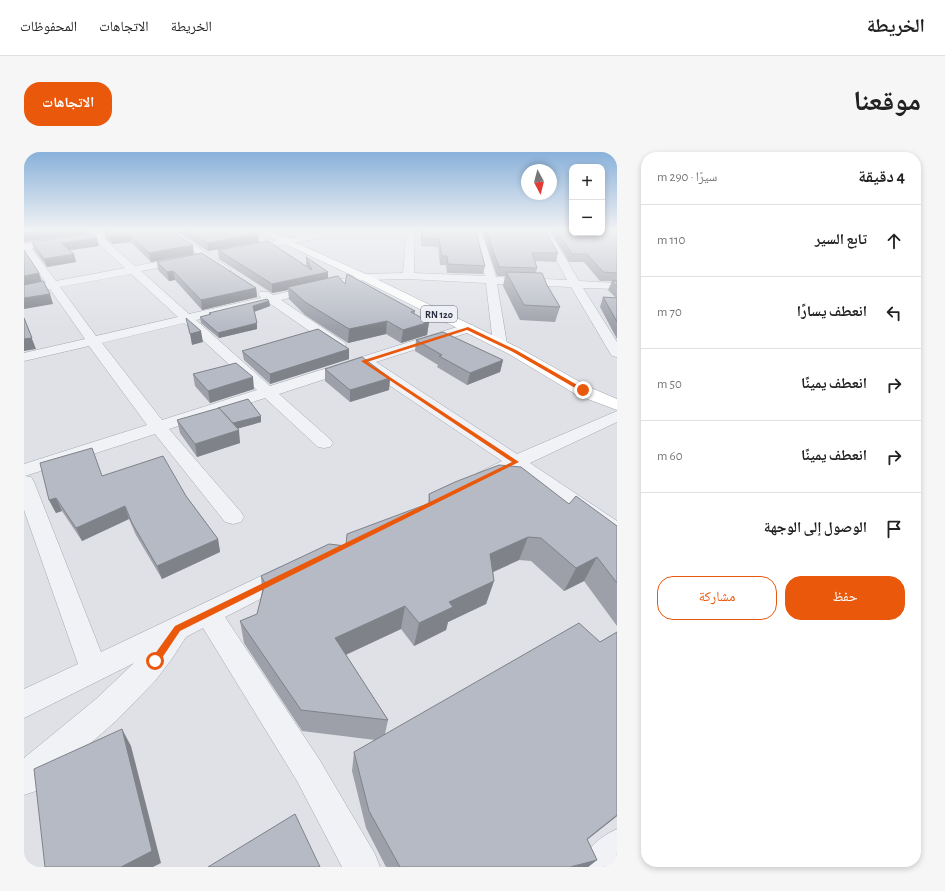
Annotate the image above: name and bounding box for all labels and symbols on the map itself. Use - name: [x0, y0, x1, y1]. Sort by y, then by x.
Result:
- north arrow: [521, 164, 557, 200]
- road number: RN 120: [421, 306, 457, 322]
- route end: [574, 381, 592, 399]
- route start: [146, 652, 164, 670]

